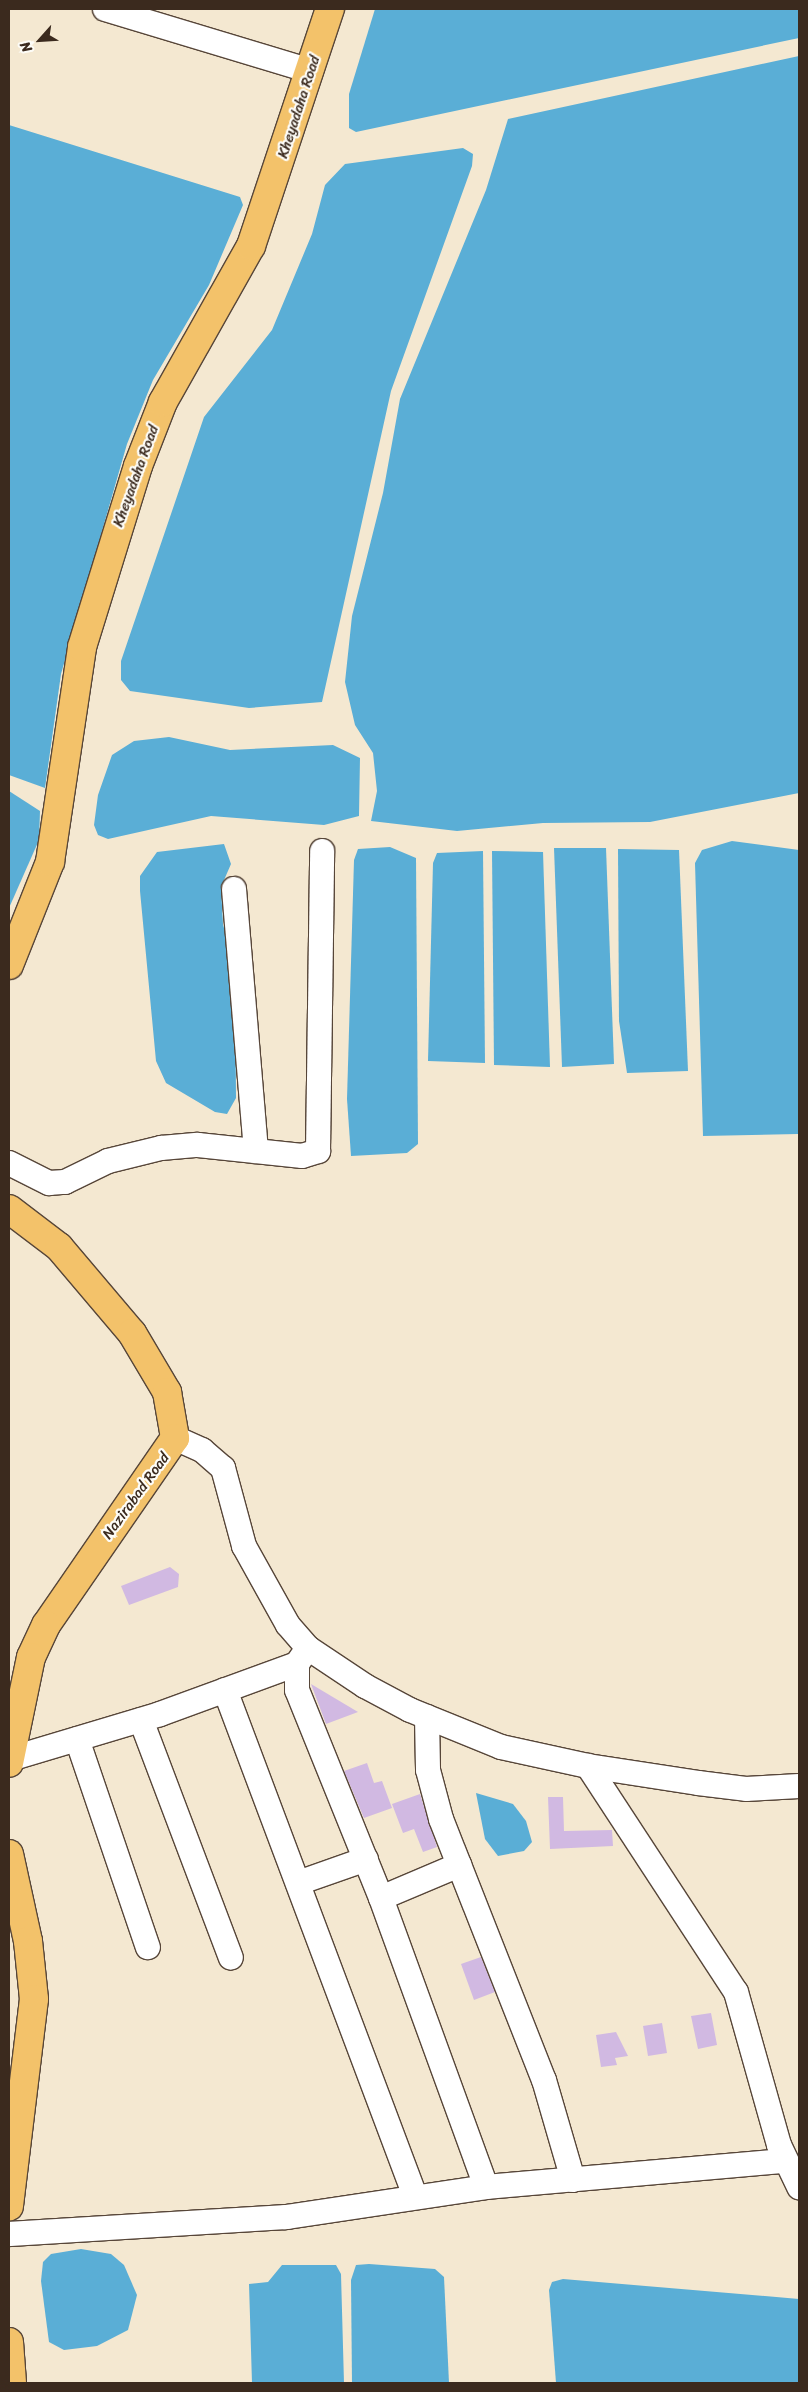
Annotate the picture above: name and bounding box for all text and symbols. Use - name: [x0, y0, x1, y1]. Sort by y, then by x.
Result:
- north arrow: [15, 15, 65, 65]
- text: N: [13, 37, 39, 57]
- street label: Kheyadaha Road: [274, 53, 324, 161]
- street label: Kheyadaha Road: [109, 423, 163, 529]
- street label: Nazirabad Road: [99, 1449, 173, 1543]

